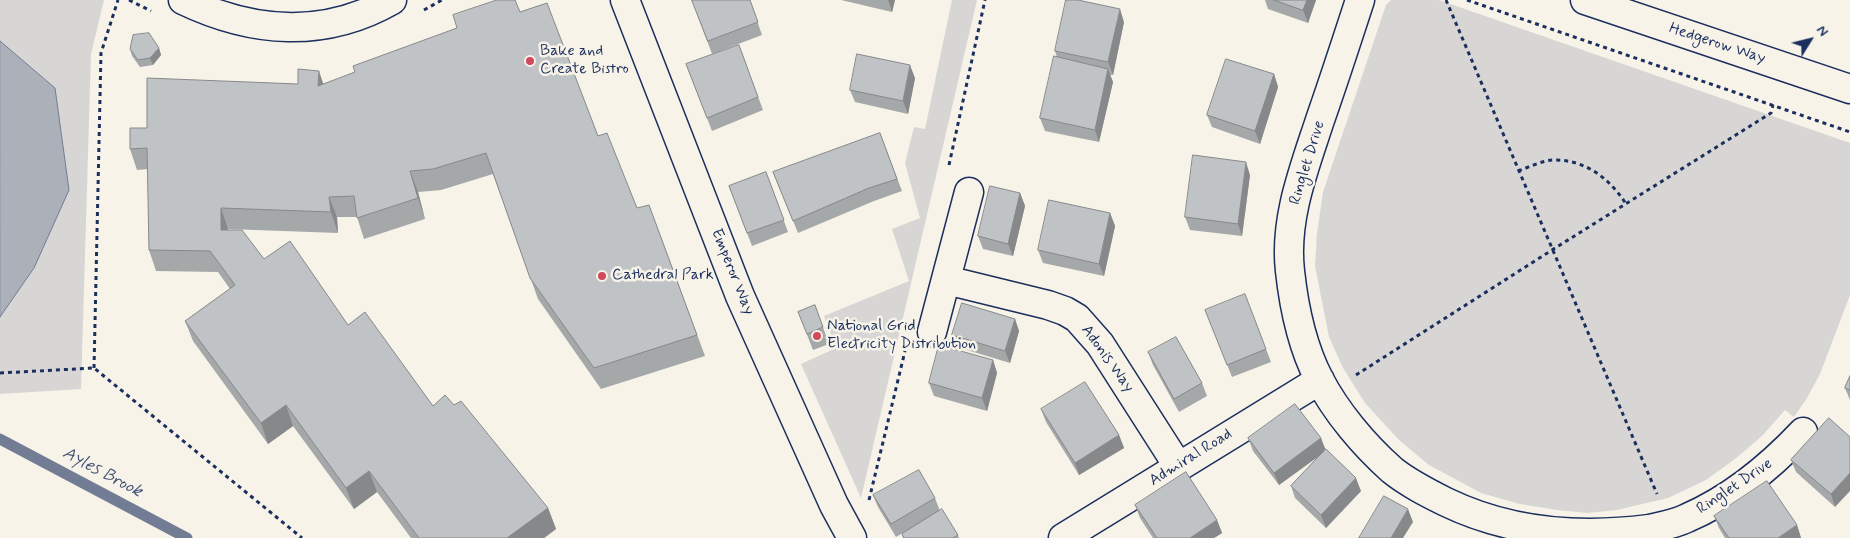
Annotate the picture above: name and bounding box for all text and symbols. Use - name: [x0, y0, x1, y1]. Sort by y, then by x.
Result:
- north arrow: [1785, 15, 1835, 65]
- street label: Hedgerow Way: [1666, 19, 1768, 69]
- text: N: [1812, 22, 1832, 40]
- place label: Bake and Create Bistro: [540, 42, 629, 80]
- marker: Bake and Create Bistro: [524, 55, 536, 67]
- street label: Ringlet Drive: [1286, 119, 1330, 207]
- street label: Emperor Way: [706, 226, 758, 318]
- place label: Cathedral Park: [612, 266, 714, 286]
- marker: Cathedral Park: [596, 270, 608, 282]
- place label: National Grid Electricity Distribution: [827, 317, 976, 355]
- street label: Adonis Way: [1076, 322, 1138, 396]
- marker: National Grid Electricity Distribution: [811, 330, 823, 342]
- street label: Admiral Road: [1146, 425, 1236, 491]
- water label: Ayles Brook: [58, 443, 146, 503]
- street label: Ringlet Drive: [1694, 455, 1776, 519]

